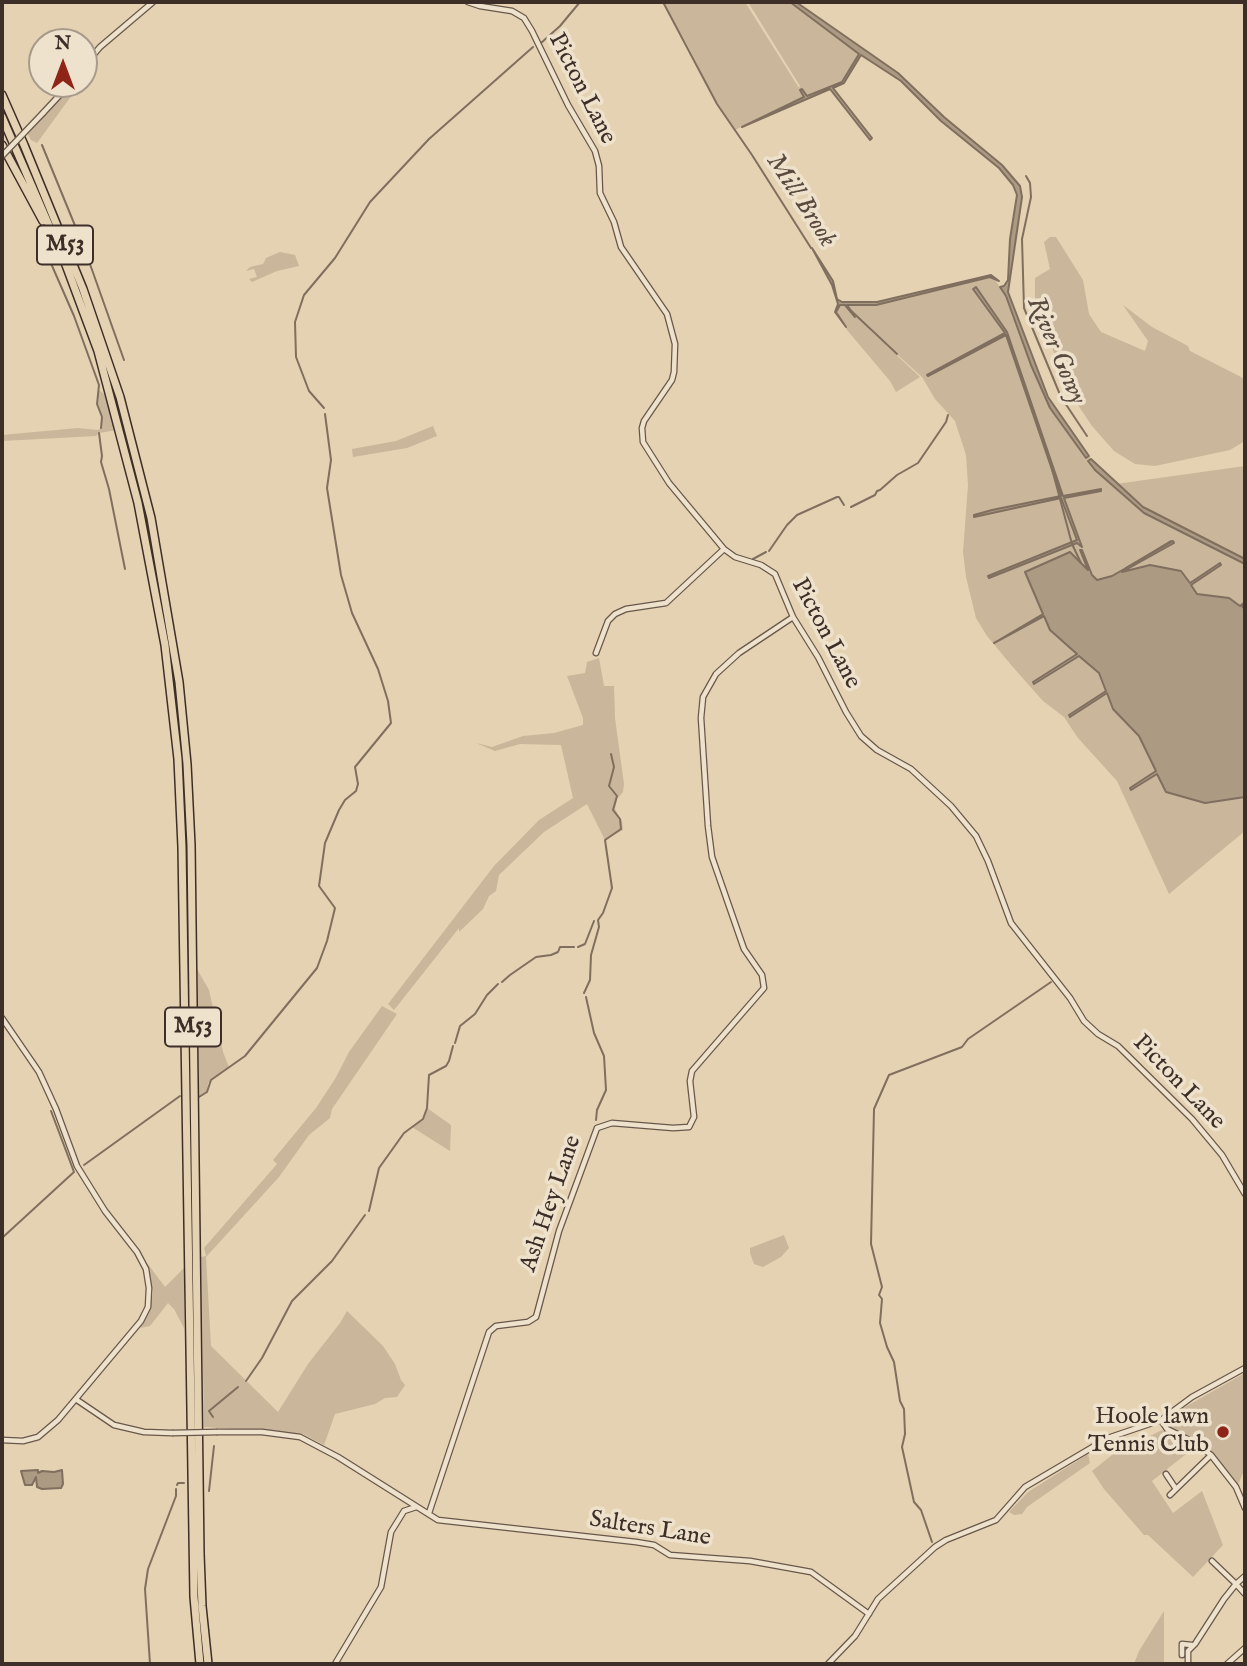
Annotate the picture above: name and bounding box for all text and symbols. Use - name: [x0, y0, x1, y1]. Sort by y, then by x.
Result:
- north arrow: [28, 28, 98, 98]
- street label: Picton Lane: [541, 29, 621, 149]
- text: N: [55, 32, 71, 56]
- water label: Mill Brook: [758, 148, 842, 254]
- road number: M53: [37, 226, 93, 264]
- water label: River Gowy: [1018, 292, 1092, 410]
- street label: Picton Lane: [784, 574, 866, 694]
- road number: M53: [165, 1008, 221, 1046]
- street label: Picton Lane: [1126, 1030, 1230, 1136]
- street label: Ash Hey Lane: [515, 1132, 589, 1276]
- place label: Hoole lawn Tennis Club: [1088, 1404, 1209, 1460]
- marker: Hoole lawn Tennis Club: [1215, 1424, 1231, 1440]
- street label: Salters Lane: [587, 1506, 713, 1554]

